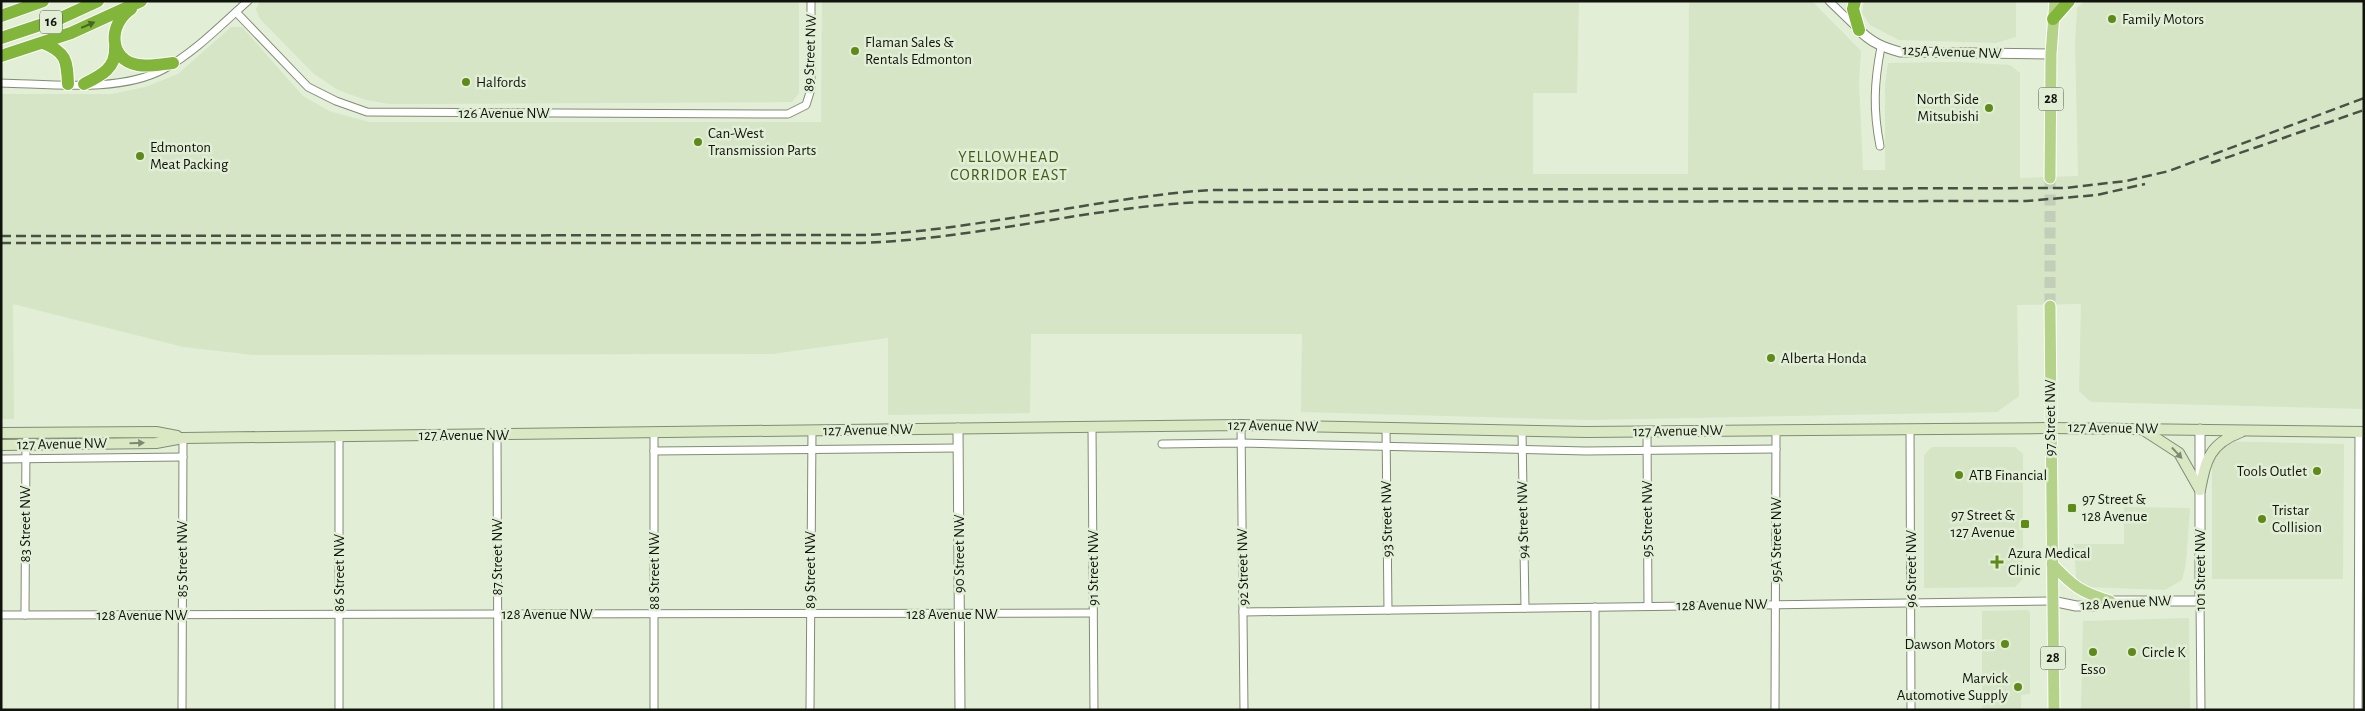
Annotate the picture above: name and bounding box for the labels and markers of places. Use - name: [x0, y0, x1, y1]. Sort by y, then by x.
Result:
- place label: Family Motors: [2122, 12, 2204, 27]
- marker: Family Motors: [2106, 13, 2118, 25]
- place label: Flaman Sales & Rentals Edmonton: [865, 35, 972, 67]
- marker: Flaman Sales & Rentals Edmonton: [849, 45, 861, 57]
- place label: Halfords: [476, 75, 526, 90]
- marker: Halfords: [460, 76, 472, 88]
- place label: North Side Mitsubishi: [1917, 92, 1979, 124]
- marker: North Side Mitsubishi: [1983, 102, 1995, 114]
- place label: Can-West Transmission Parts: [708, 126, 816, 158]
- marker: Can-West Transmission Parts: [692, 136, 704, 148]
- place label: Edmonton Meat Packing: [150, 140, 229, 172]
- marker: Edmonton Meat Packing: [134, 150, 146, 162]
- place label: Alberta Honda: [1781, 351, 1867, 366]
- marker: Alberta Honda: [1765, 352, 1777, 364]
- place label: Tools Outlet: [2237, 464, 2307, 479]
- marker: Tools Outlet: [2311, 465, 2323, 477]
- place label: ATB Financial: [1969, 468, 2047, 483]
- marker: ATB Financial: [1953, 469, 1965, 481]
- place label: 97 Street & 128 Avenue: [2082, 492, 2147, 524]
- marker: 97 Street & 128 Avenue: [2066, 502, 2078, 514]
- place label: Tristar Collision: [2272, 503, 2322, 535]
- place label: 97 Street & 127 Avenue: [1951, 508, 2016, 540]
- marker: Tristar Collision: [2256, 513, 2268, 525]
- marker: 97 Street & 127 Avenue: [2019, 518, 2031, 530]
- place label: Azura Medical Clinic: [2008, 546, 2091, 578]
- marker: Azura Medical Clinic: [1990, 555, 2004, 569]
- place label: Dawson Motors: [1904, 637, 1995, 652]
- marker: Dawson Motors: [1999, 638, 2011, 650]
- place label: Circle K: [2142, 645, 2186, 660]
- marker: Esso: [2087, 646, 2099, 658]
- marker: Circle K: [2126, 646, 2138, 658]
- place label: Esso: [2080, 662, 2106, 677]
- place label: Marvick Automotive Supply: [1897, 671, 2009, 703]
- marker: Marvick Automotive Supply: [2012, 681, 2024, 693]

